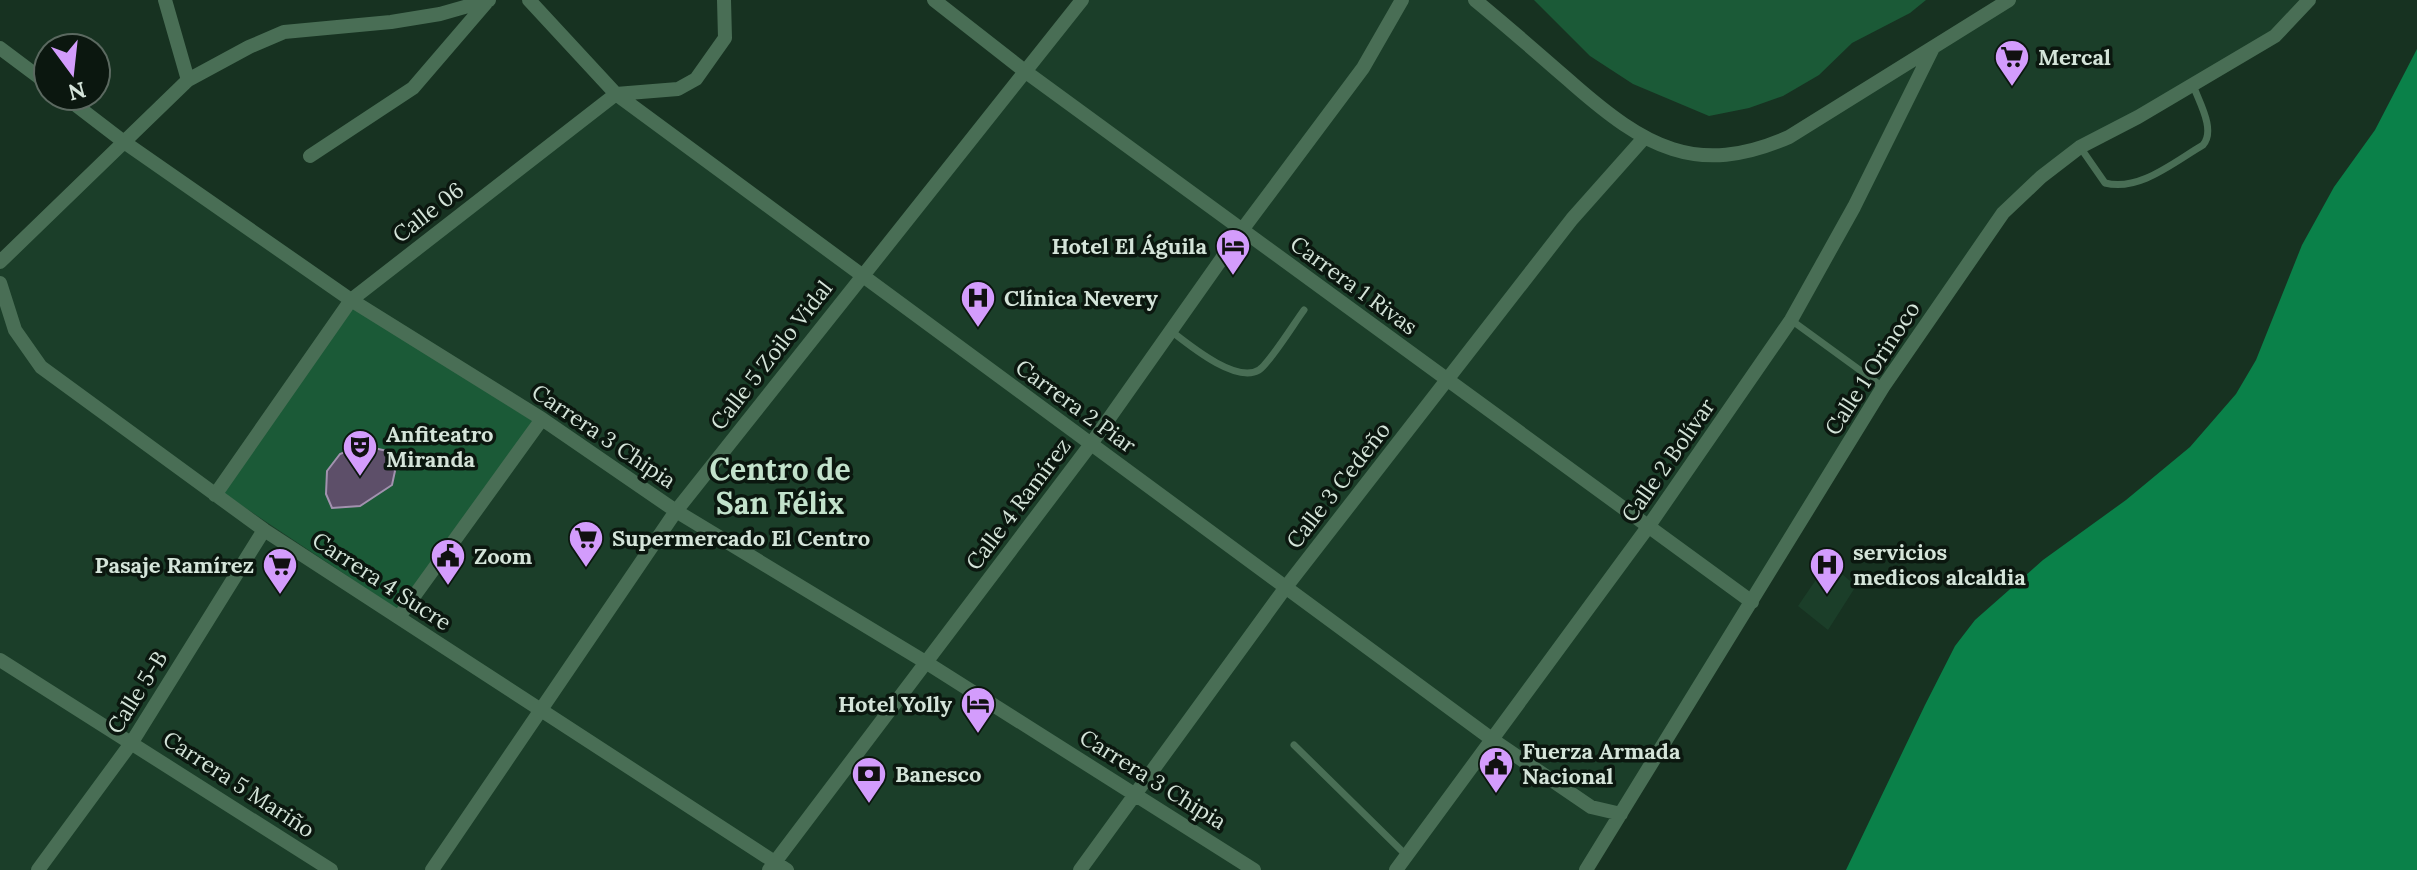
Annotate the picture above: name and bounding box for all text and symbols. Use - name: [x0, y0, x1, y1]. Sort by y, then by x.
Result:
- north arrow: [32, 32, 112, 112]
- supermarket icon: Mercal: [1993, 38, 2031, 88]
- place label: Mercal: [2038, 43, 2111, 71]
- text: N: [65, 76, 89, 107]
- street label: Calle 06: [387, 175, 469, 249]
- hotel icon: Hotel El Águila: [1214, 227, 1252, 277]
- street label: Carrera 1 Rivas: [1285, 230, 1423, 340]
- place label: Hotel El Águila: [1051, 232, 1207, 260]
- street label: Calle 5 Zoilo Vidal: [704, 275, 838, 435]
- hospital icon: Clínica Nevery: [959, 279, 997, 329]
- place label: Clínica Nevery: [1004, 284, 1159, 312]
- street label: Calle 1 Orinoco: [1818, 296, 1926, 440]
- street label: Carrera 2 Piar: [1010, 353, 1142, 459]
- street label: Carrera 3 Chipia: [527, 378, 681, 494]
- street label: Calle 2 Bolívar: [1615, 392, 1721, 527]
- street label: Calle 3 Cedeño: [1280, 416, 1396, 554]
- place label: Anfiteatro Miranda: [386, 420, 494, 473]
- theatre icon: Anfiteatro Miranda: [341, 428, 379, 478]
- street label: Calle 4 Ramírez: [959, 433, 1077, 575]
- district label: Centro de San Félix: [709, 450, 851, 522]
- supermarket icon: Supermercado El Centro: [567, 519, 605, 569]
- place label: Supermercado El Centro: [612, 524, 870, 552]
- street label: Carrera 4 Sucre: [307, 526, 457, 636]
- public building icon: Zoom: [429, 537, 467, 587]
- place label: servicios medicos alcaldia: [1853, 538, 2026, 591]
- place label: Zoom: [474, 542, 532, 570]
- supermarket icon: Pasaje Ramírez: [261, 546, 299, 596]
- hospital icon: servicios medicos alcaldia: [1808, 546, 1846, 596]
- place label: Pasaje Ramírez: [95, 551, 254, 579]
- street label: Calle 5-B: [101, 645, 173, 739]
- hotel icon: Hotel Yolly: [959, 685, 997, 735]
- place label: Hotel Yolly: [838, 690, 953, 718]
- street label: Carrera 3 Chipia: [1075, 723, 1231, 835]
- street label: Carrera 5 Mariño: [158, 725, 320, 843]
- place label: Fuerza Armada Nacional: [1522, 737, 1681, 790]
- public building icon: Fuerza Armada Nacional: [1477, 745, 1515, 795]
- bank icon: Banesco: [850, 755, 888, 805]
- place label: Banesco: [895, 760, 981, 788]

